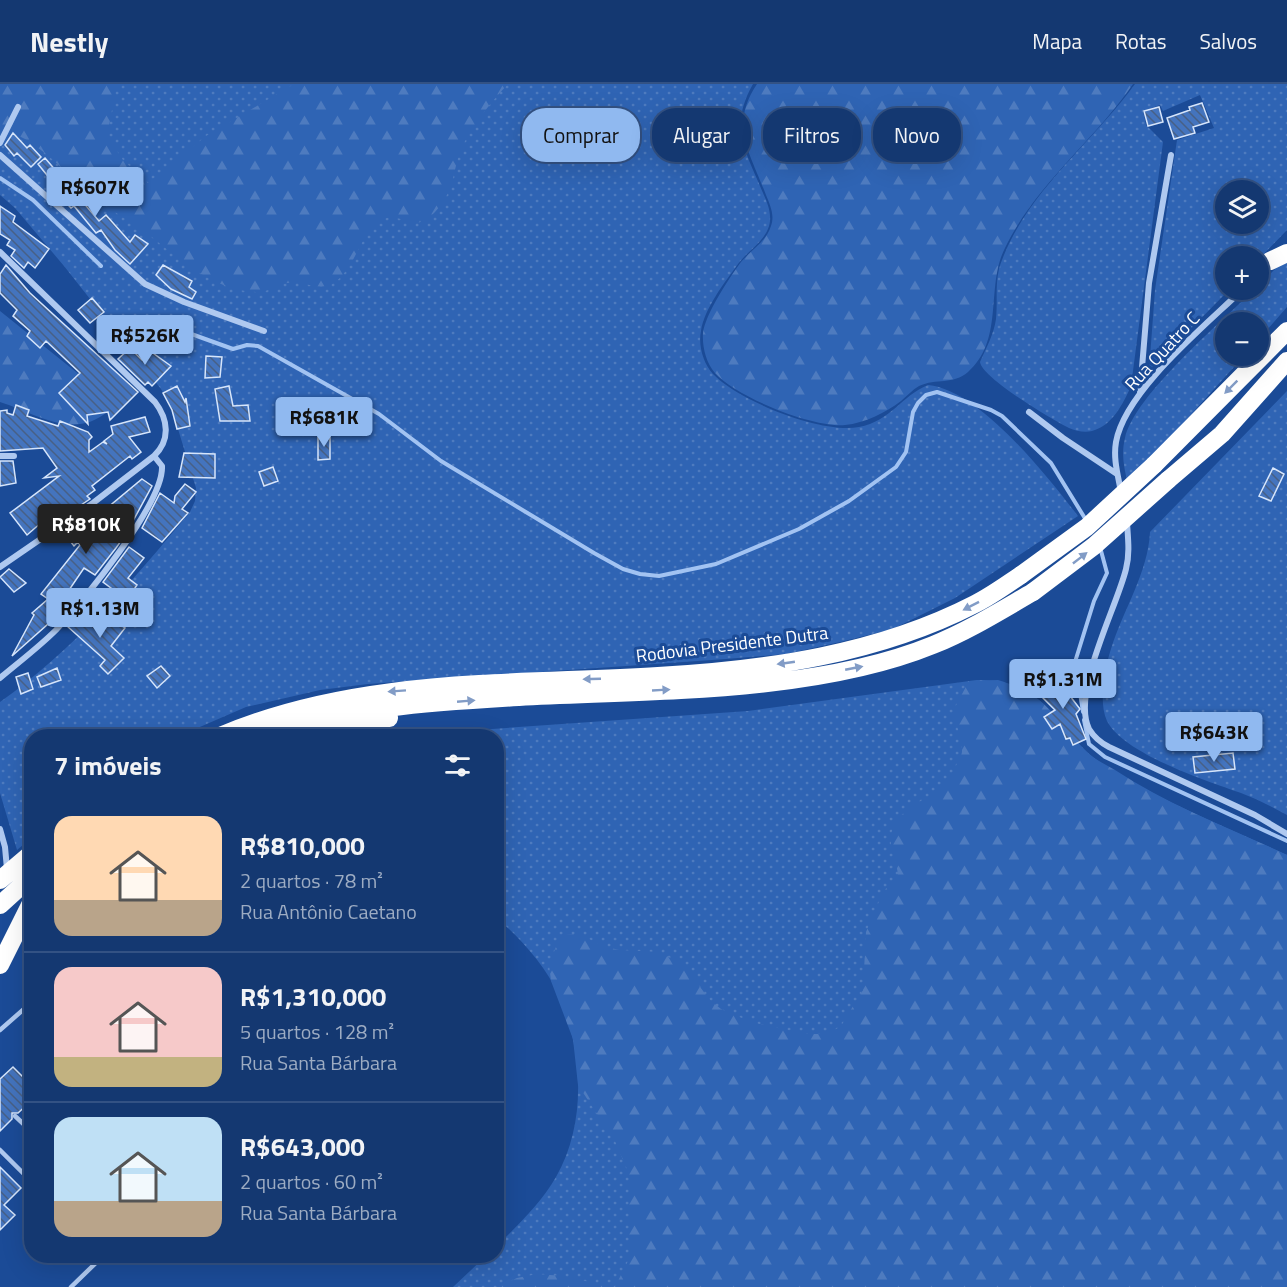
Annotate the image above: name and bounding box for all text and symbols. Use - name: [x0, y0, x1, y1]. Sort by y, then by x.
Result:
- text: Nestly: [30, 20, 108, 63]
- text: Mapa: [1032, 25, 1082, 57]
- text: Rotas: [1115, 25, 1166, 57]
- text: Salvos: [1199, 25, 1257, 57]
- chip: Comprar: [522, 108, 640, 162]
- chip: Alugar: [652, 108, 751, 162]
- chip: Filtros: [763, 108, 861, 162]
- chip: Novo: [873, 108, 961, 162]
- pin: R$607K: [46, 167, 144, 218]
- text: R$607K: [60, 171, 130, 202]
- map controls: [1215, 180, 1269, 366]
- button: layers: [1215, 180, 1269, 234]
- button: +: [1215, 246, 1269, 300]
- street label: Rua Quatro C: [1118, 305, 1206, 397]
- button: −: [1215, 312, 1269, 366]
- pin: R$526K: [96, 315, 194, 366]
- text: R$526K: [110, 319, 180, 350]
- one-way arrow: [1224, 380, 1238, 395]
- pin: R$681K: [275, 397, 373, 448]
- text: R$681K: [289, 401, 359, 432]
- pin: R$810K: [37, 504, 135, 555]
- text: R$810K: [51, 508, 121, 539]
- one-way arrow: [1073, 552, 1088, 564]
- pin: R$1.13M: [45, 588, 155, 639]
- text: R$1.13M: [60, 592, 140, 623]
- one-way arrow: [963, 601, 980, 610]
- street label: Rodovia Presidente Dutra: [634, 619, 830, 669]
- one-way arrow: [776, 658, 795, 667]
- pin: R$1.31M: [1008, 659, 1118, 710]
- one-way arrow: [845, 663, 864, 672]
- text: R$1.31M: [1023, 663, 1103, 694]
- one-way arrow: [582, 674, 601, 683]
- one-way arrow: [651, 685, 670, 695]
- one-way arrow: [388, 686, 407, 696]
- one-way arrow: [456, 696, 475, 706]
- pin: R$643K: [1165, 712, 1263, 763]
- text: R$643K: [1179, 716, 1249, 747]
- text: 7 imóveis: [54, 746, 161, 785]
- icon: filters: [441, 749, 474, 782]
- text: R$810,000: [240, 826, 365, 865]
- icon: home: [102, 840, 174, 912]
- text: 2 quartos · 78 m²: [240, 865, 383, 896]
- text: Rua Antônio Caetano: [240, 896, 417, 927]
- text: R$1,310,000: [240, 977, 386, 1016]
- icon: home: [102, 991, 174, 1063]
- text: 5 quartos · 128 m²: [240, 1016, 394, 1047]
- text: Rua Santa Bárbara: [240, 1047, 397, 1078]
- text: R$643,000: [240, 1127, 365, 1166]
- icon: home: [102, 1141, 174, 1213]
- text: 2 quartos · 60 m²: [240, 1166, 383, 1197]
- text: Rua Santa Bárbara: [240, 1197, 397, 1228]

